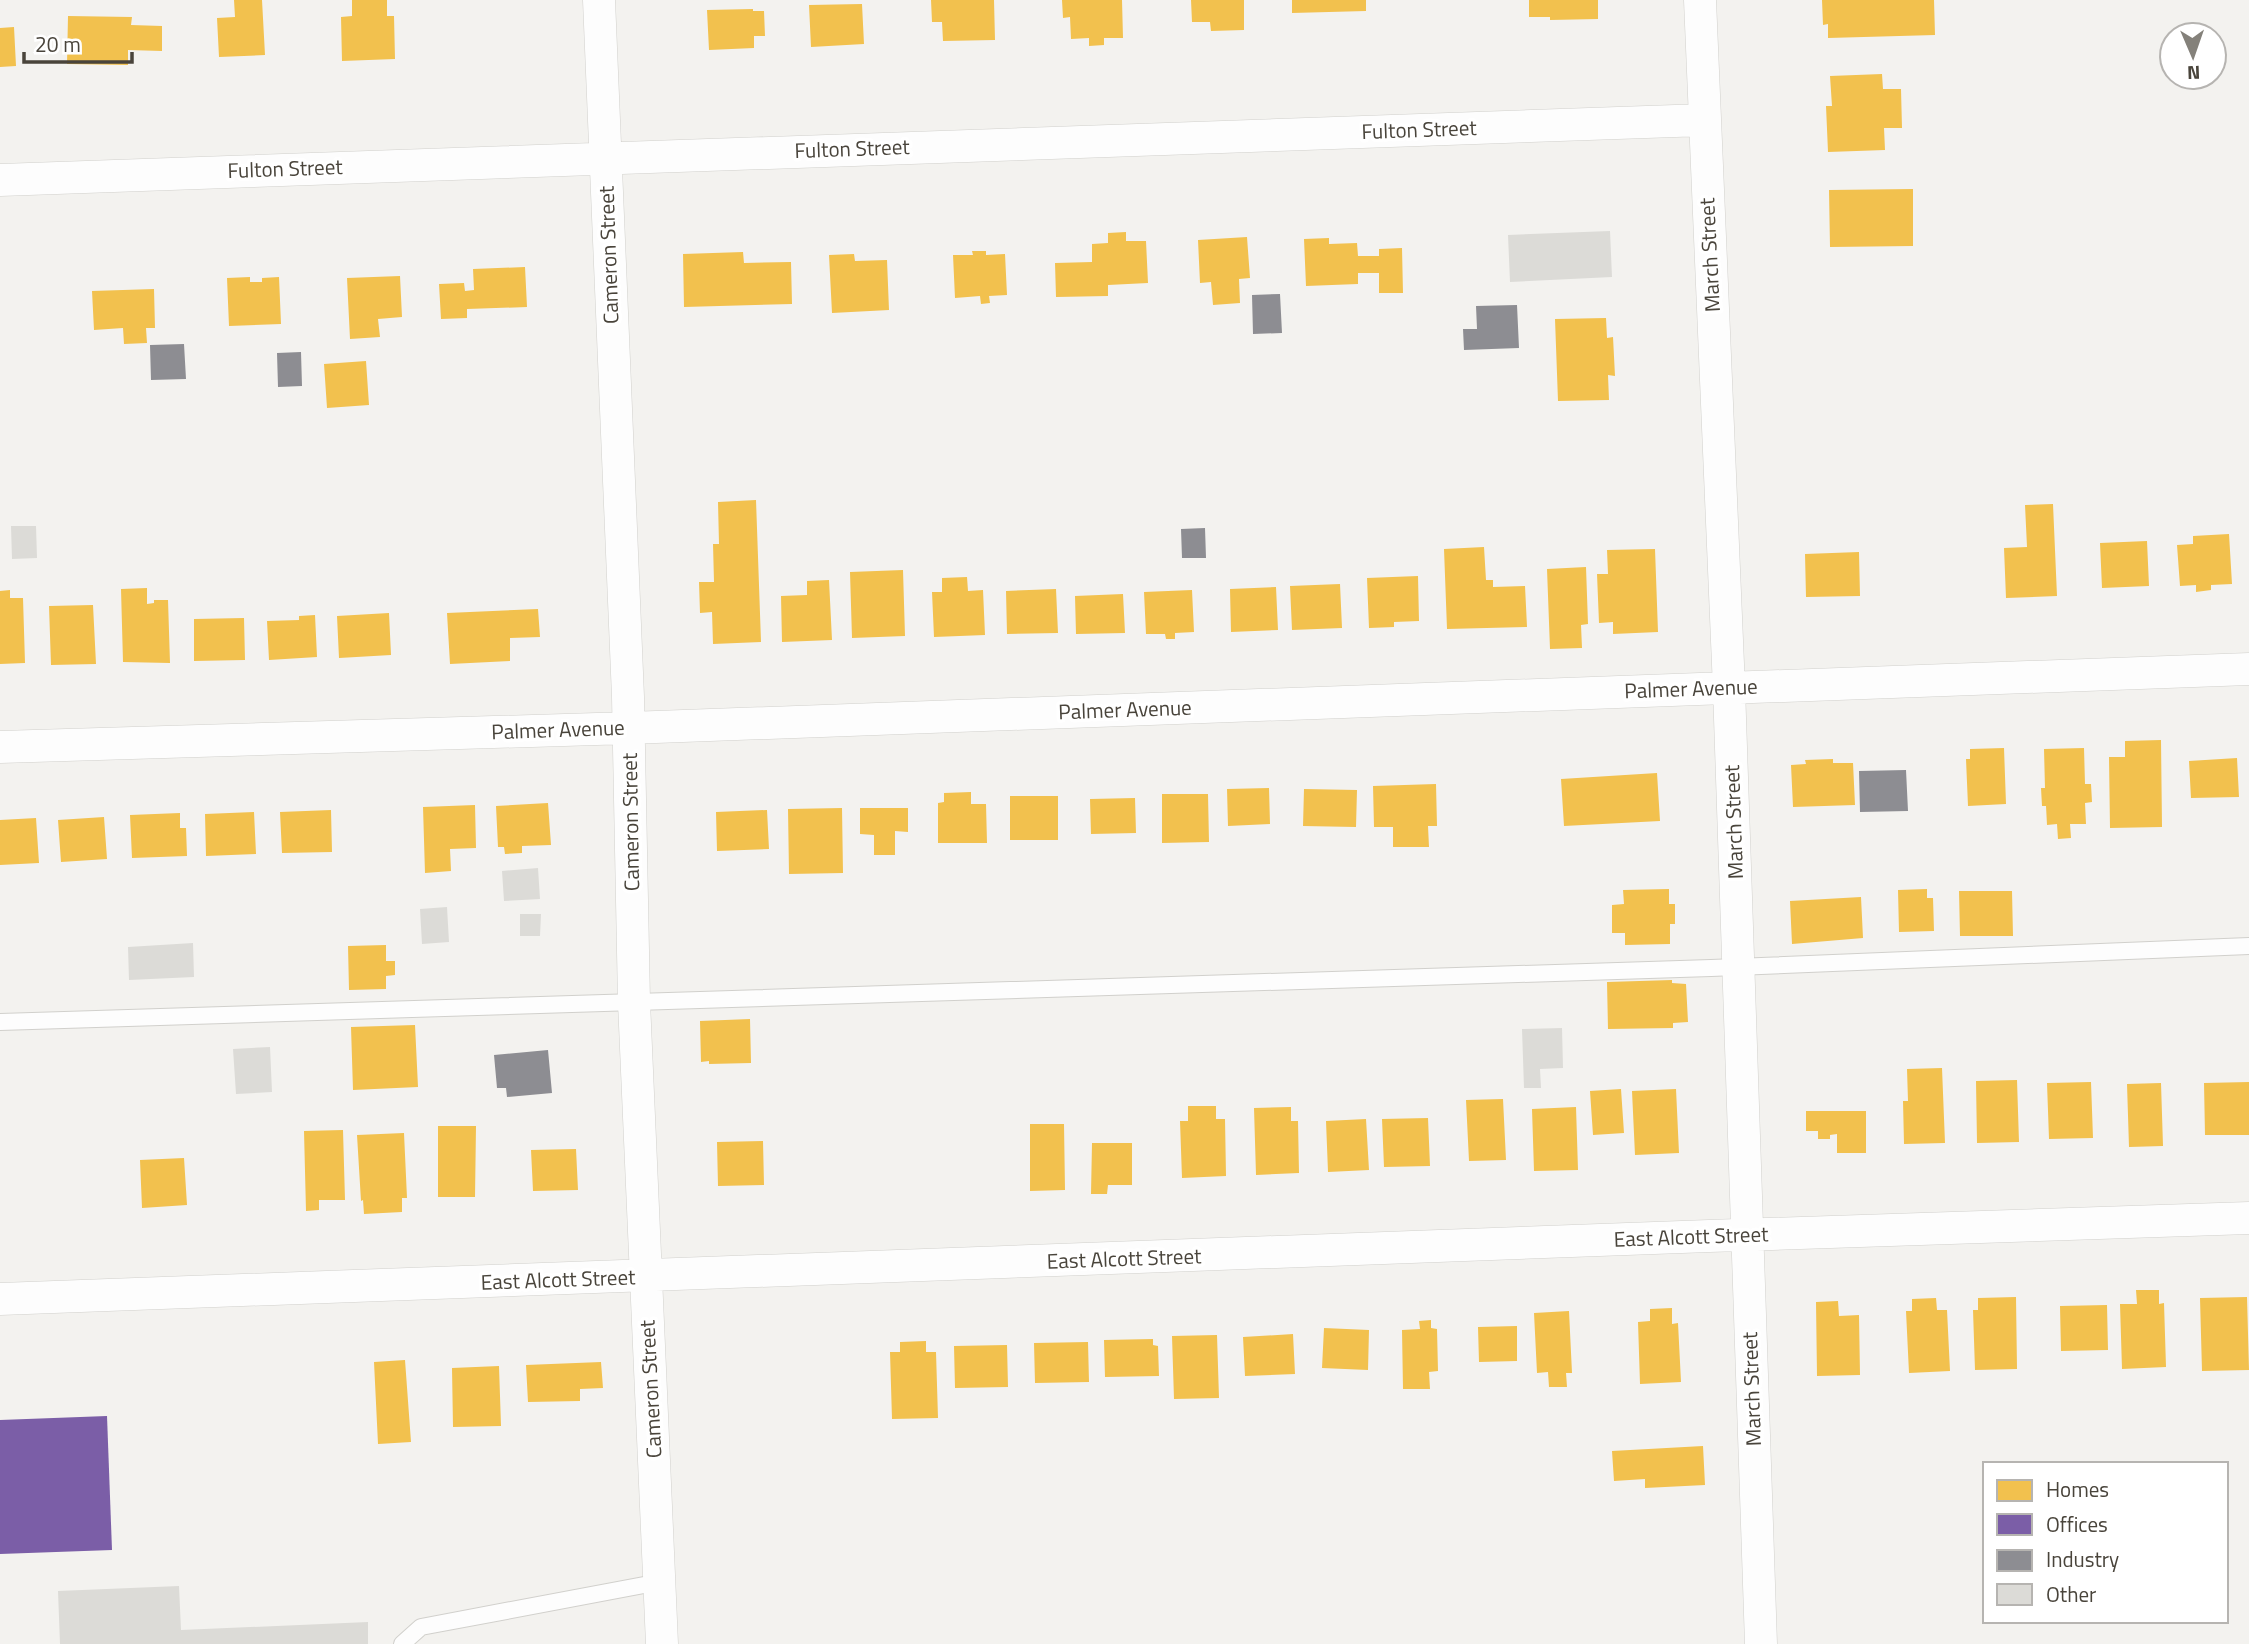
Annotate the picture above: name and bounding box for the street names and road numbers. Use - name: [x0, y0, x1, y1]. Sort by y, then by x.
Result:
- street label: Fulton Street: [1361, 111, 1478, 147]
- street label: Fulton Street: [794, 130, 911, 166]
- street label: Fulton Street: [227, 150, 344, 186]
- street label: Cameron Street: [590, 185, 626, 325]
- street label: March Street: [1690, 196, 1728, 313]
- street label: Palmer Avenue: [1624, 670, 1758, 706]
- street label: Palmer Avenue: [1058, 691, 1192, 727]
- street label: Palmer Avenue: [491, 711, 625, 747]
- street label: Cameron Street: [613, 752, 647, 891]
- street label: March Street: [1715, 764, 1751, 880]
- street label: East Alcott Street: [1613, 1217, 1769, 1255]
- street label: East Alcott Street: [1046, 1239, 1202, 1277]
- street label: East Alcott Street: [480, 1260, 636, 1298]
- street label: Cameron Street: [630, 1319, 670, 1459]
- street label: March Street: [1733, 1331, 1769, 1447]

